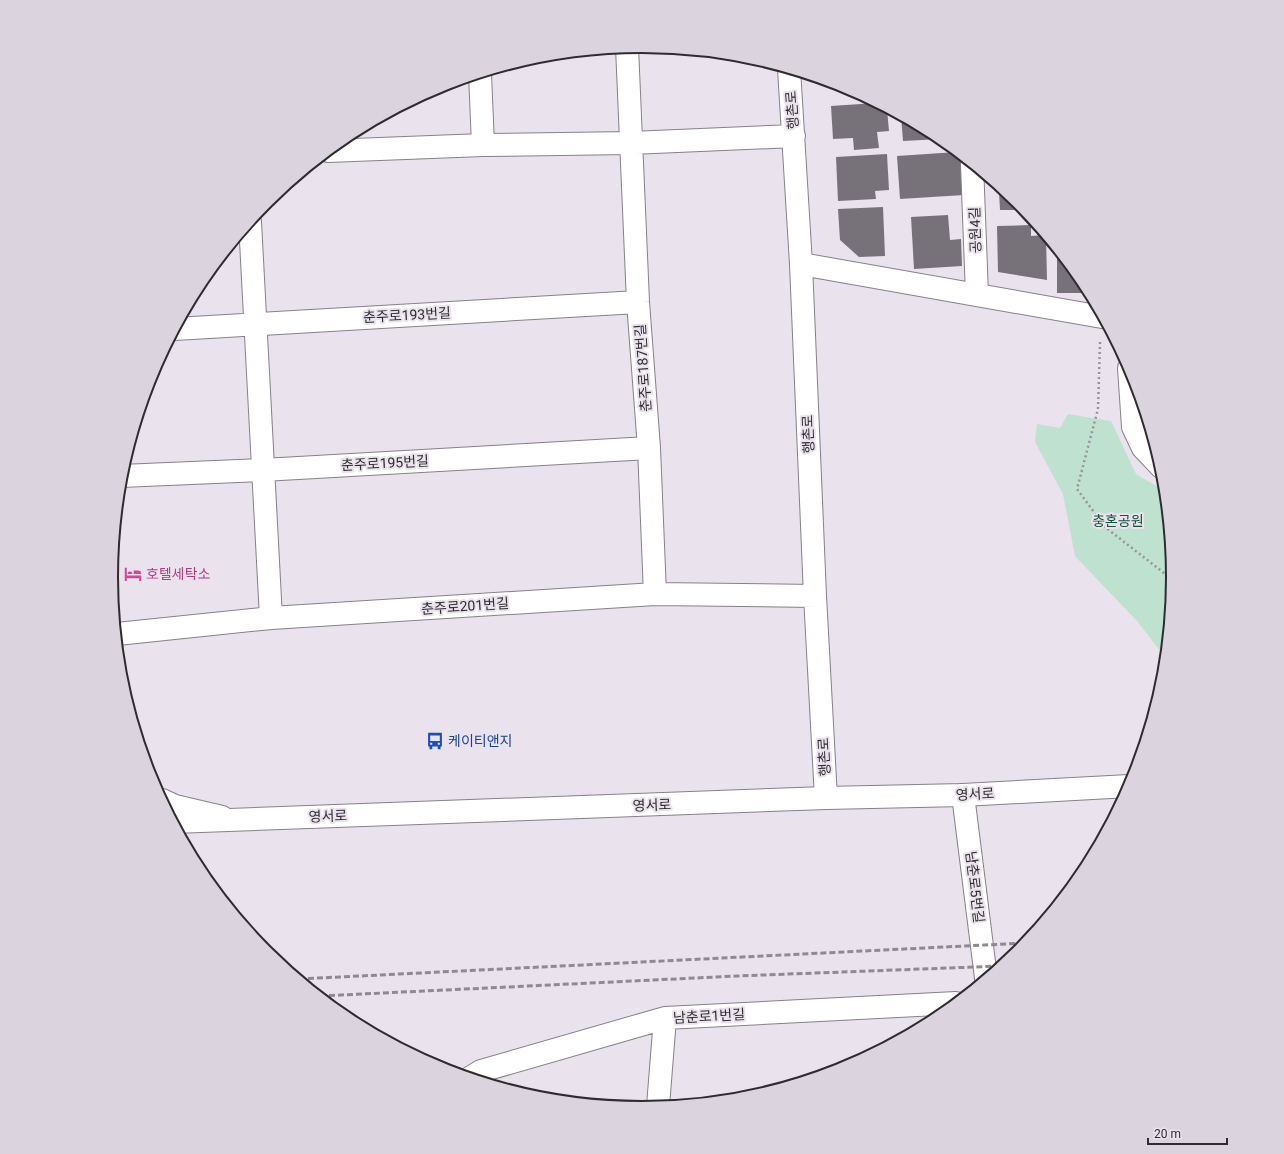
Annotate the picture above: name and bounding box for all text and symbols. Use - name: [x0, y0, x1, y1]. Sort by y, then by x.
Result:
- street label: 행촌로: [783, 90, 801, 130]
- street label: 공원4길: [966, 206, 984, 254]
- street label: 춘주로193번길: [363, 305, 451, 325]
- street label: 춘주로187번길: [632, 324, 654, 412]
- street label: 행촌로: [799, 414, 817, 454]
- street label: 춘주로195번길: [341, 453, 429, 473]
- park label: 충혼공원: [1092, 513, 1144, 529]
- hotel icon: 호텔세탁소: [123, 564, 143, 584]
- place label: 호텔세탁소: [146, 566, 211, 582]
- street label: 춘주로201번길: [421, 595, 509, 617]
- bus stop icon: 케이티앤지: [425, 731, 445, 751]
- place label: 케이티앤지: [448, 733, 512, 749]
- street label: 행촌로: [815, 737, 833, 777]
- street label: 영서로: [955, 785, 995, 803]
- street label: 영서로: [632, 796, 672, 814]
- street label: 영서로: [308, 807, 348, 825]
- street label: 남춘로5번길: [963, 850, 987, 924]
- street label: 남춘로1번길: [672, 1006, 746, 1026]
- scale bar: [1148, 1120, 1227, 1146]
- text: 20 m: [1154, 1127, 1181, 1141]

